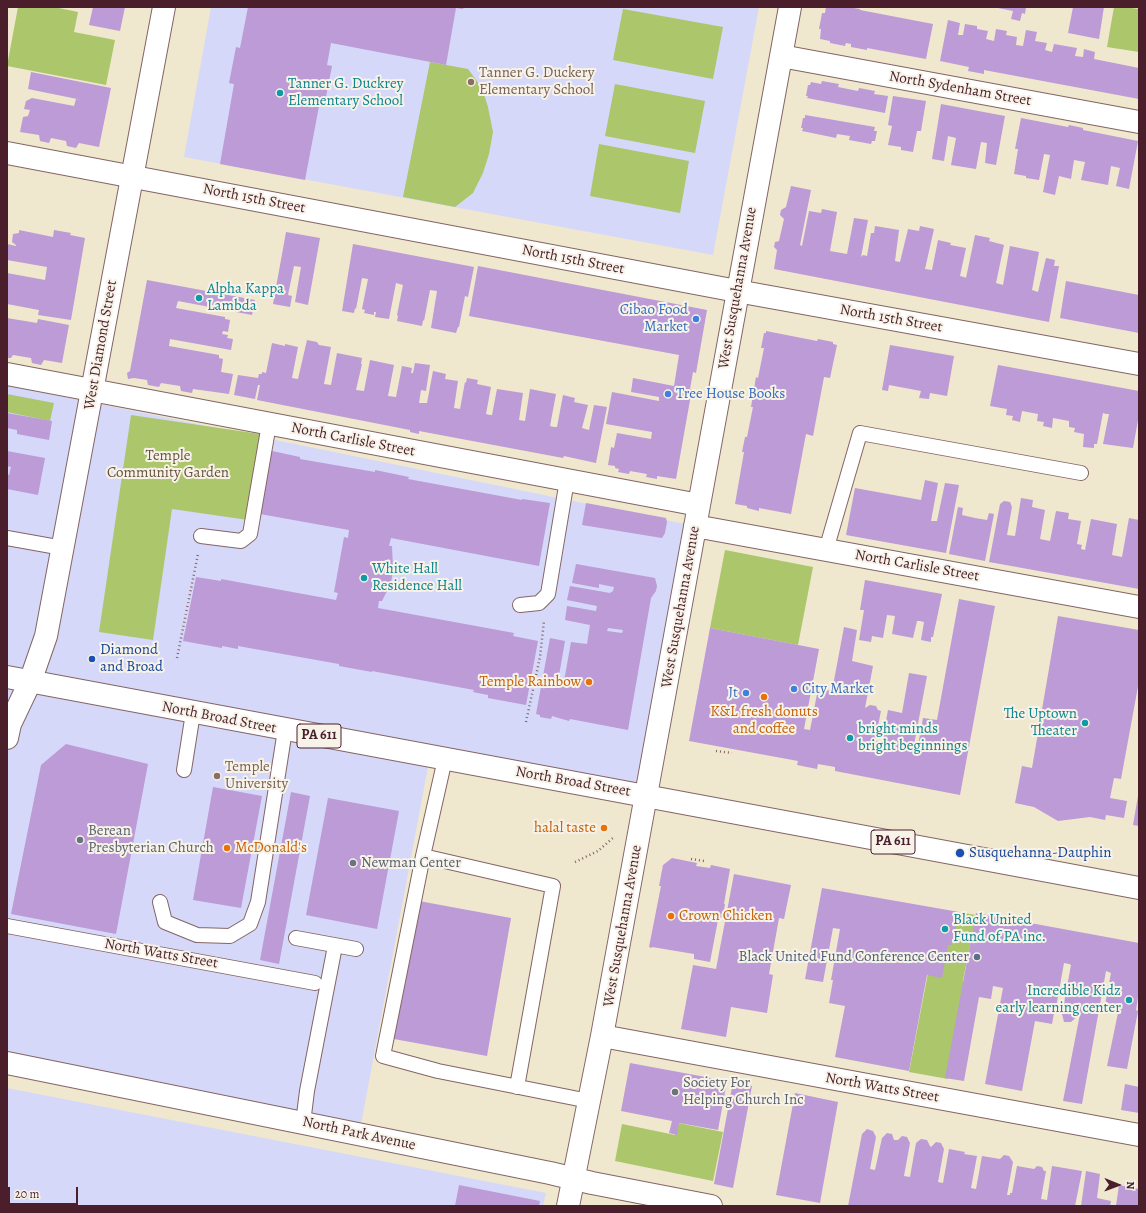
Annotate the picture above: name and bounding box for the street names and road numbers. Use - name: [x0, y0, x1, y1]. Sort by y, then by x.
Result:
- street label: North Sydenham Street: [888, 68, 1032, 110]
- street label: North 15th Street: [201, 180, 307, 218]
- street label: West Susquehanna Avenue: [715, 206, 761, 370]
- street label: North 15th Street: [520, 241, 626, 279]
- street label: West Diamond Street: [81, 279, 121, 411]
- street label: North 15th Street: [838, 301, 944, 337]
- street label: North Carlisle Street: [289, 419, 417, 461]
- street label: West Susquehanna Avenue: [658, 525, 704, 689]
- street label: North Carlisle Street: [853, 546, 981, 586]
- street label: North Broad Street: [160, 698, 278, 738]
- road number: PA 611: [297, 724, 341, 748]
- street label: North Broad Street: [514, 763, 632, 801]
- road number: PA 611: [871, 830, 915, 854]
- street label: West Susquehanna Avenue: [600, 844, 646, 1008]
- street label: North Watts Street: [103, 935, 219, 973]
- street label: North Watts Street: [824, 1069, 940, 1107]
- street label: North Park Avenue: [301, 1113, 417, 1155]

